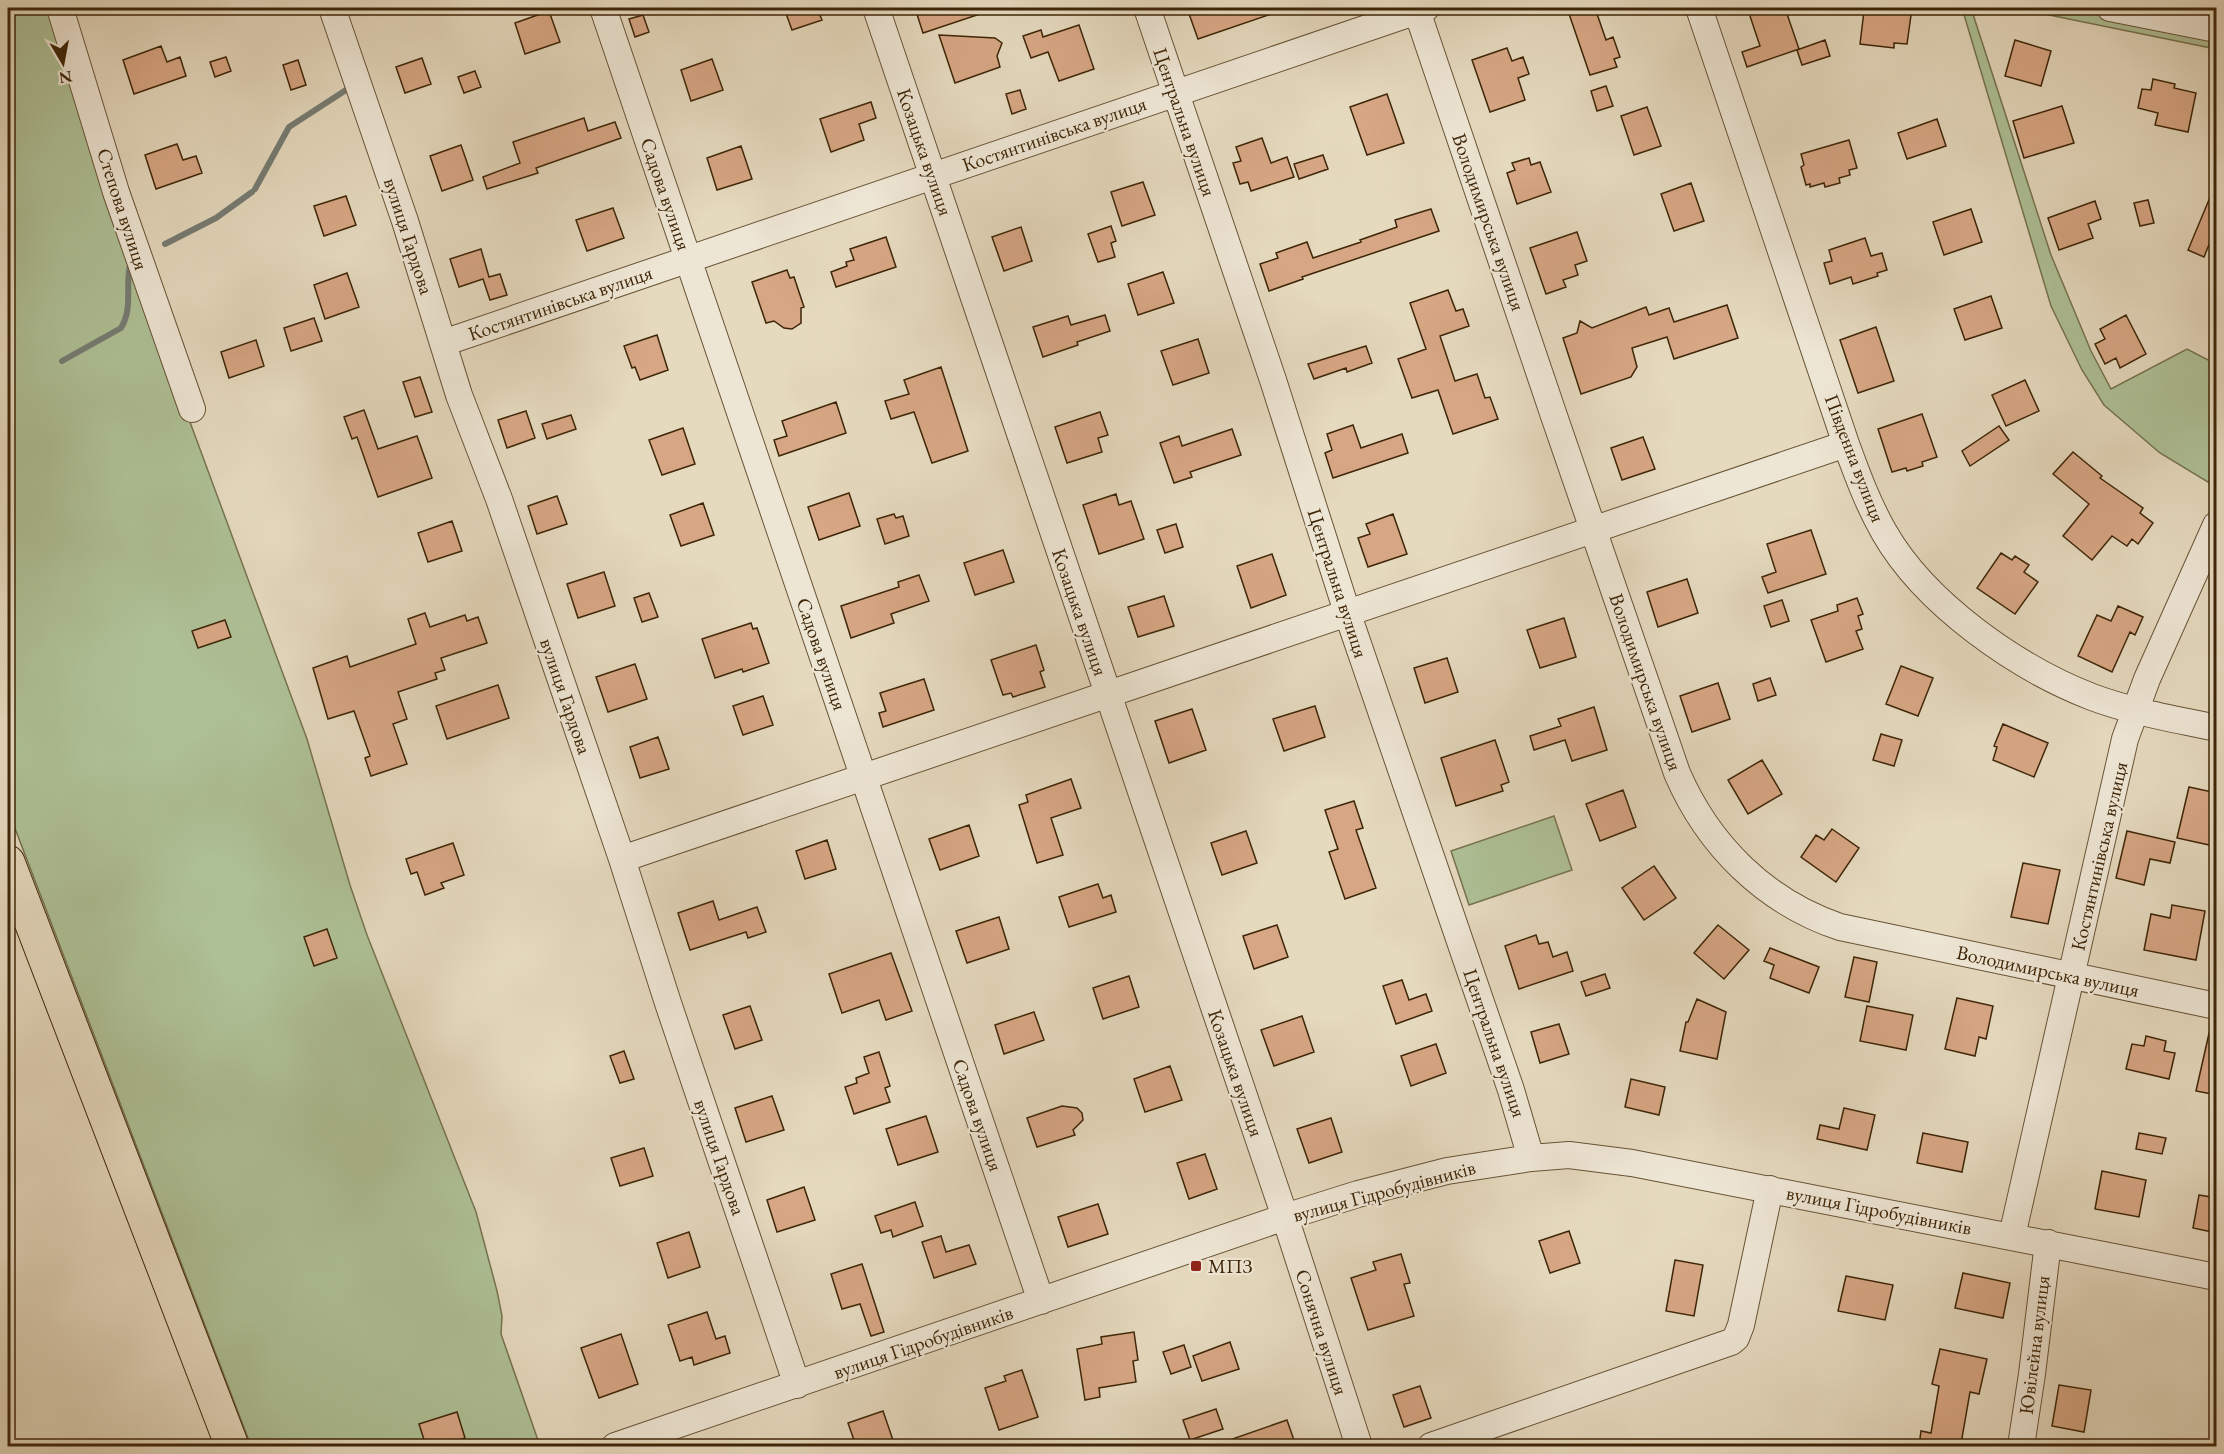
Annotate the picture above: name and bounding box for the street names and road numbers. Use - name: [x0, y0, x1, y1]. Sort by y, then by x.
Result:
- street label: Центральна вулиця: [1147, 44, 1223, 200]
- street label: Козацька вулиця: [891, 85, 959, 219]
- street label: Костянтинівська вулиця: [958, 90, 1150, 178]
- street label: Володимирська вулиця: [1446, 130, 1532, 314]
- street label: Садова вулиця: [635, 134, 697, 254]
- street label: Степова вулиця: [91, 145, 155, 273]
- street label: вулиця Гардова: [378, 174, 440, 298]
- street label: Костянтинівська вулиця: [464, 259, 656, 347]
- street label: Південна вулиця: [1819, 390, 1891, 526]
- street label: Центральна вулиця: [1302, 505, 1374, 661]
- street label: Козацька вулиця: [1046, 545, 1114, 679]
- street label: Володимирська вулиця: [1603, 590, 1689, 774]
- street label: Садова вулиця: [791, 594, 853, 714]
- street label: вулиця Гардова: [534, 634, 598, 758]
- street label: Костянтинівська вулиця: [2065, 759, 2133, 953]
- street label: Володимирська вулиця: [1954, 939, 2142, 1003]
- street label: Центральна вулиця: [1457, 965, 1533, 1121]
- street label: Козацька вулиця: [1202, 1006, 1270, 1140]
- street label: Садова вулиця: [947, 1055, 1009, 1175]
- street label: вулиця Гардова: [688, 1095, 752, 1219]
- street label: вулиця Гідробудівників: [1290, 1154, 1478, 1228]
- street label: вулиця Гідробудівників: [1784, 1179, 1974, 1241]
- street label: Сонячна вулиця: [1289, 1266, 1355, 1398]
- street label: Ювілейна вулиця: [2013, 1274, 2055, 1416]
- street label: вулиця Гідробудівників: [830, 1299, 1016, 1385]

